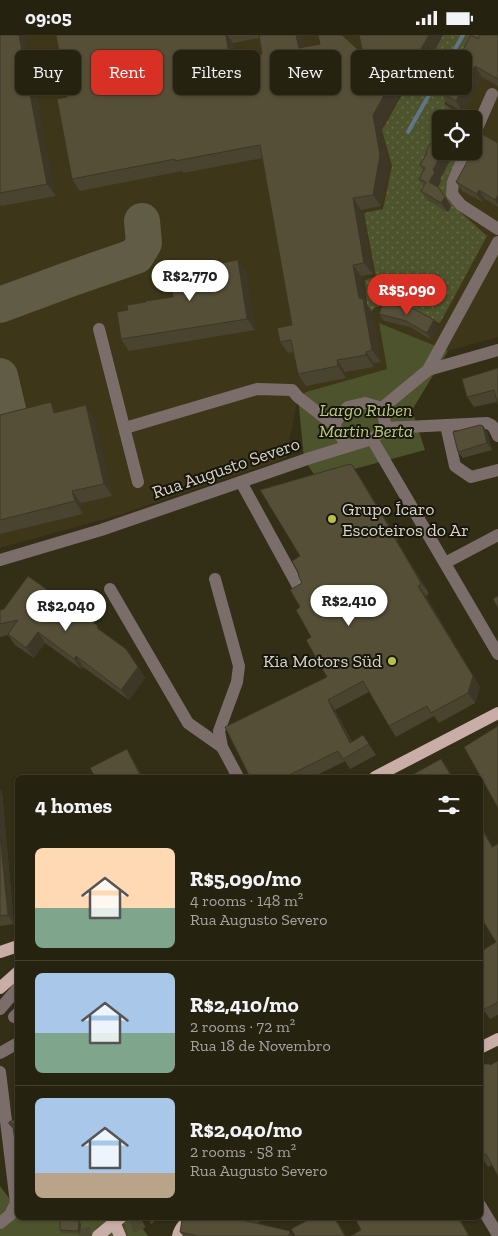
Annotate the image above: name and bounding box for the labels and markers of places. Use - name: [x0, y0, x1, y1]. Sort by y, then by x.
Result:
- pin: R$2,770: [144, 259, 236, 302]
- pin: R$5,090: [361, 273, 453, 316]
- place label: Grupo Ícaro Escoteiros do Ar: [342, 498, 469, 541]
- marker: Grupo Ícaro Escoteiros do Ar: [326, 513, 338, 525]
- pin: R$2,410: [303, 585, 395, 627]
- pin: R$2,040: [20, 589, 112, 632]
- place label: Kia Motors Süd: [263, 650, 382, 672]
- marker: Kia Motors Süd: [386, 655, 398, 667]

